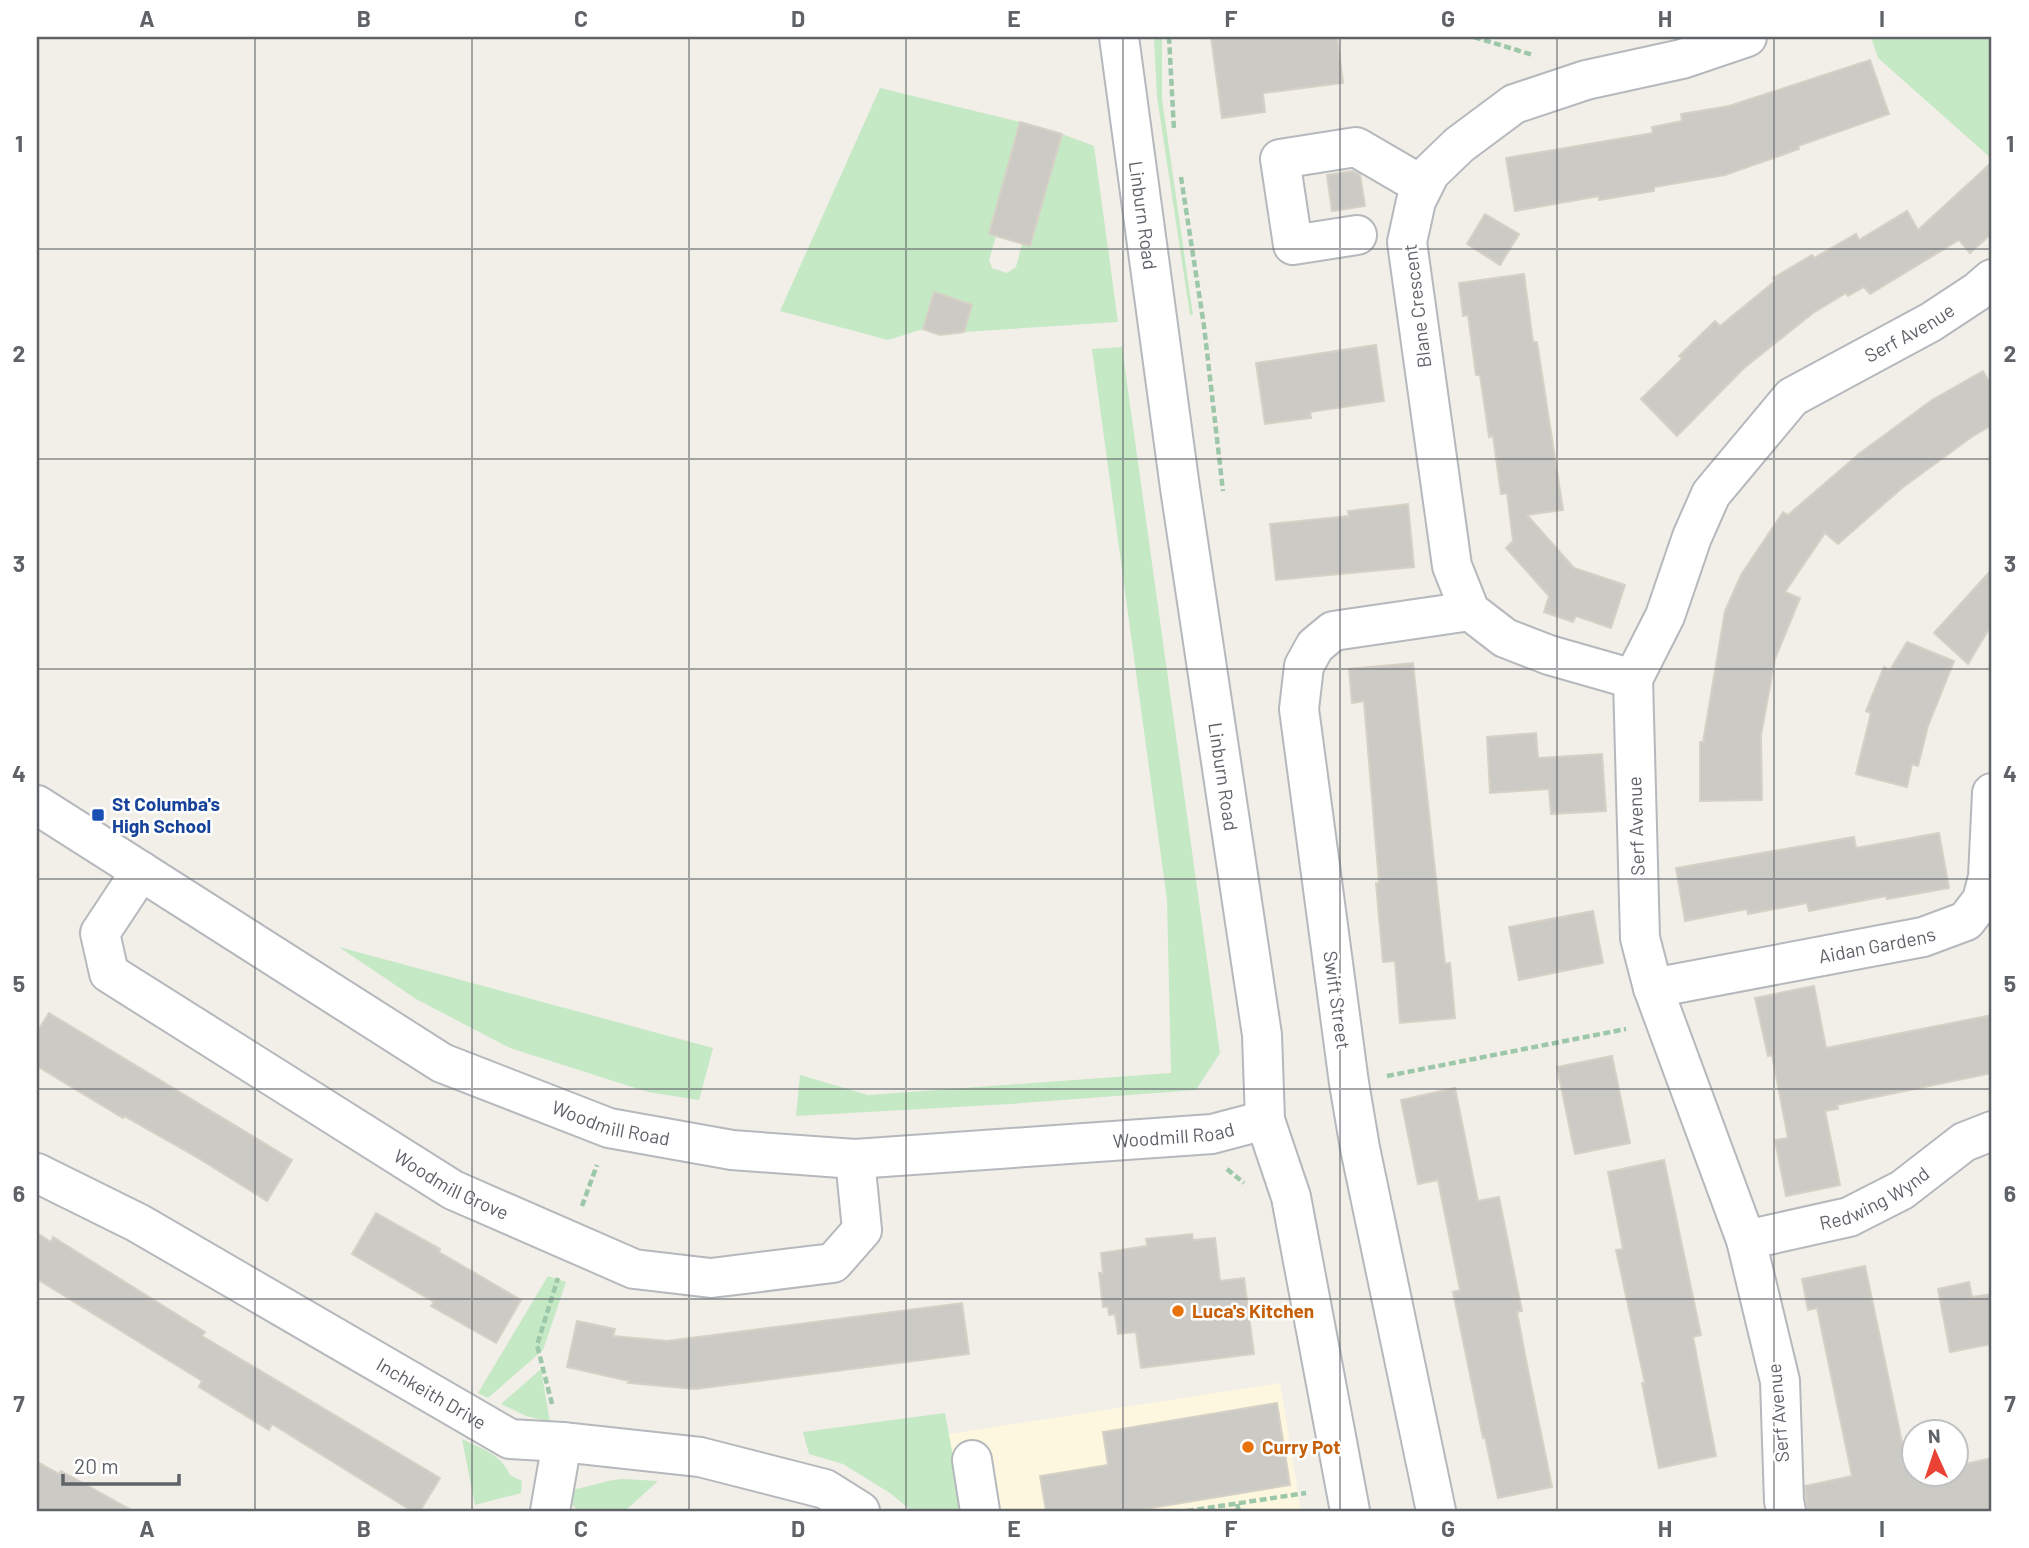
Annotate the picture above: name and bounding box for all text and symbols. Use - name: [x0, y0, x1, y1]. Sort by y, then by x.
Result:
- text: A: [139, 4, 155, 32]
- text: B: [357, 4, 371, 32]
- text: C: [574, 4, 588, 32]
- text: D: [791, 4, 805, 32]
- text: E: [1007, 4, 1021, 32]
- text: F: [1225, 4, 1238, 32]
- text: G: [1441, 4, 1455, 32]
- text: H: [1658, 4, 1672, 32]
- text: I: [1879, 4, 1885, 32]
- text: 1: [15, 129, 23, 157]
- text: 1: [2006, 129, 2014, 157]
- street label: Linburn Road: [1125, 160, 1162, 271]
- street label: Blane Crescent: [1397, 243, 1436, 369]
- street label: Serf Avenue: [1860, 298, 1958, 367]
- text: 2: [13, 339, 25, 367]
- text: 2: [2004, 339, 2016, 367]
- text: 3: [13, 549, 25, 577]
- text: 3: [2004, 549, 2016, 577]
- street label: Linburn Road: [1204, 721, 1243, 832]
- text: 4: [12, 759, 26, 787]
- text: 4: [2003, 759, 2017, 787]
- street label: Serf Avenue: [1622, 776, 1649, 876]
- place label: St Columba's High School: [112, 792, 220, 837]
- marker: St Columba's High School: [90, 807, 106, 823]
- street label: Aidan Gardens: [1817, 921, 1939, 967]
- street label: Swift Street: [1319, 949, 1356, 1051]
- text: 5: [13, 969, 25, 997]
- text: 5: [2004, 969, 2016, 997]
- street label: Woodmill Road: [549, 1095, 672, 1150]
- street label: Woodmill Road: [1112, 1117, 1237, 1152]
- street label: Woodmill Grove: [390, 1144, 512, 1224]
- street label: Redwing Wynd: [1817, 1161, 1933, 1234]
- text: 6: [13, 1179, 25, 1207]
- text: 6: [2004, 1179, 2016, 1207]
- place label: Luca's Kitchen: [1192, 1299, 1314, 1322]
- marker: Luca's Kitchen: [1170, 1303, 1186, 1319]
- street label: Inchkeith Drive: [373, 1352, 490, 1434]
- street label: Serf Avenue: [1762, 1363, 1793, 1464]
- text: 7: [13, 1389, 25, 1417]
- text: 7: [2004, 1389, 2016, 1417]
- north arrow: [1899, 1418, 1969, 1488]
- text: N: [1927, 1424, 1941, 1447]
- place label: Curry Pot: [1262, 1435, 1340, 1458]
- marker: Curry Pot: [1240, 1439, 1256, 1455]
- scale bar: [63, 1443, 178, 1487]
- text: 20 m: [74, 1453, 119, 1478]
- text: A: [139, 1514, 155, 1542]
- text: B: [357, 1514, 371, 1542]
- text: C: [574, 1514, 588, 1542]
- text: D: [791, 1514, 805, 1542]
- text: E: [1007, 1514, 1021, 1542]
- text: F: [1225, 1514, 1238, 1542]
- text: G: [1441, 1514, 1455, 1542]
- text: H: [1658, 1514, 1672, 1542]
- text: I: [1879, 1514, 1885, 1542]

